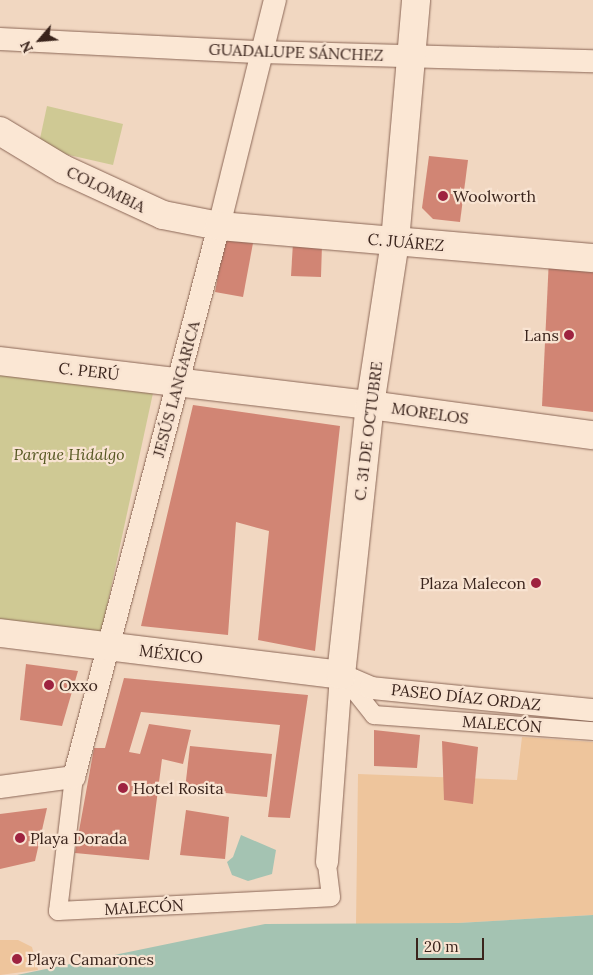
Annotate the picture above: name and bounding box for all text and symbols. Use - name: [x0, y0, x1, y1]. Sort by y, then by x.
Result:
- north arrow: [15, 15, 65, 65]
- text: N: [16, 38, 37, 56]
- street label: GUADALUPE SÁNCHEZ: [208, 39, 384, 65]
- street label: COLOMBIA: [64, 162, 148, 216]
- place label: Woolworth: [453, 186, 536, 206]
- marker: Woolworth: [437, 190, 449, 202]
- street label: C. JUÁREZ: [367, 229, 445, 255]
- street label: JESÚS LANGARICA: [149, 319, 203, 459]
- place label: Lans: [524, 325, 559, 345]
- marker: Lans: [563, 329, 575, 341]
- street label: C. PERÚ: [58, 358, 120, 384]
- street label: C. 31 DE OCTUBRE: [350, 360, 386, 502]
- street label: MORELOS: [390, 398, 470, 428]
- park label: Parque Hidalgo: [13, 444, 125, 464]
- place label: Plaza Malecon: [420, 573, 526, 593]
- marker: Plaza Malecon: [530, 577, 542, 589]
- street label: MÉXICO: [138, 641, 204, 667]
- place label: Oxxo: [59, 675, 98, 695]
- marker: Oxxo: [43, 679, 55, 691]
- street label: PASEO DÍAZ ORDAZ: [390, 680, 542, 714]
- street label: MALECÓN: [462, 712, 542, 736]
- place label: Hotel Rosita: [133, 778, 224, 798]
- marker: Hotel Rosita: [117, 782, 129, 794]
- place label: Playa Dorada: [30, 828, 127, 848]
- marker: Playa Dorada: [14, 832, 26, 844]
- street label: MALECÓN: [104, 895, 184, 919]
- scale bar: [418, 928, 486, 960]
- text: 20 m: [424, 937, 459, 956]
- place label: Playa Camarones: [27, 949, 154, 969]
- marker: Playa Camarones: [11, 953, 23, 965]

